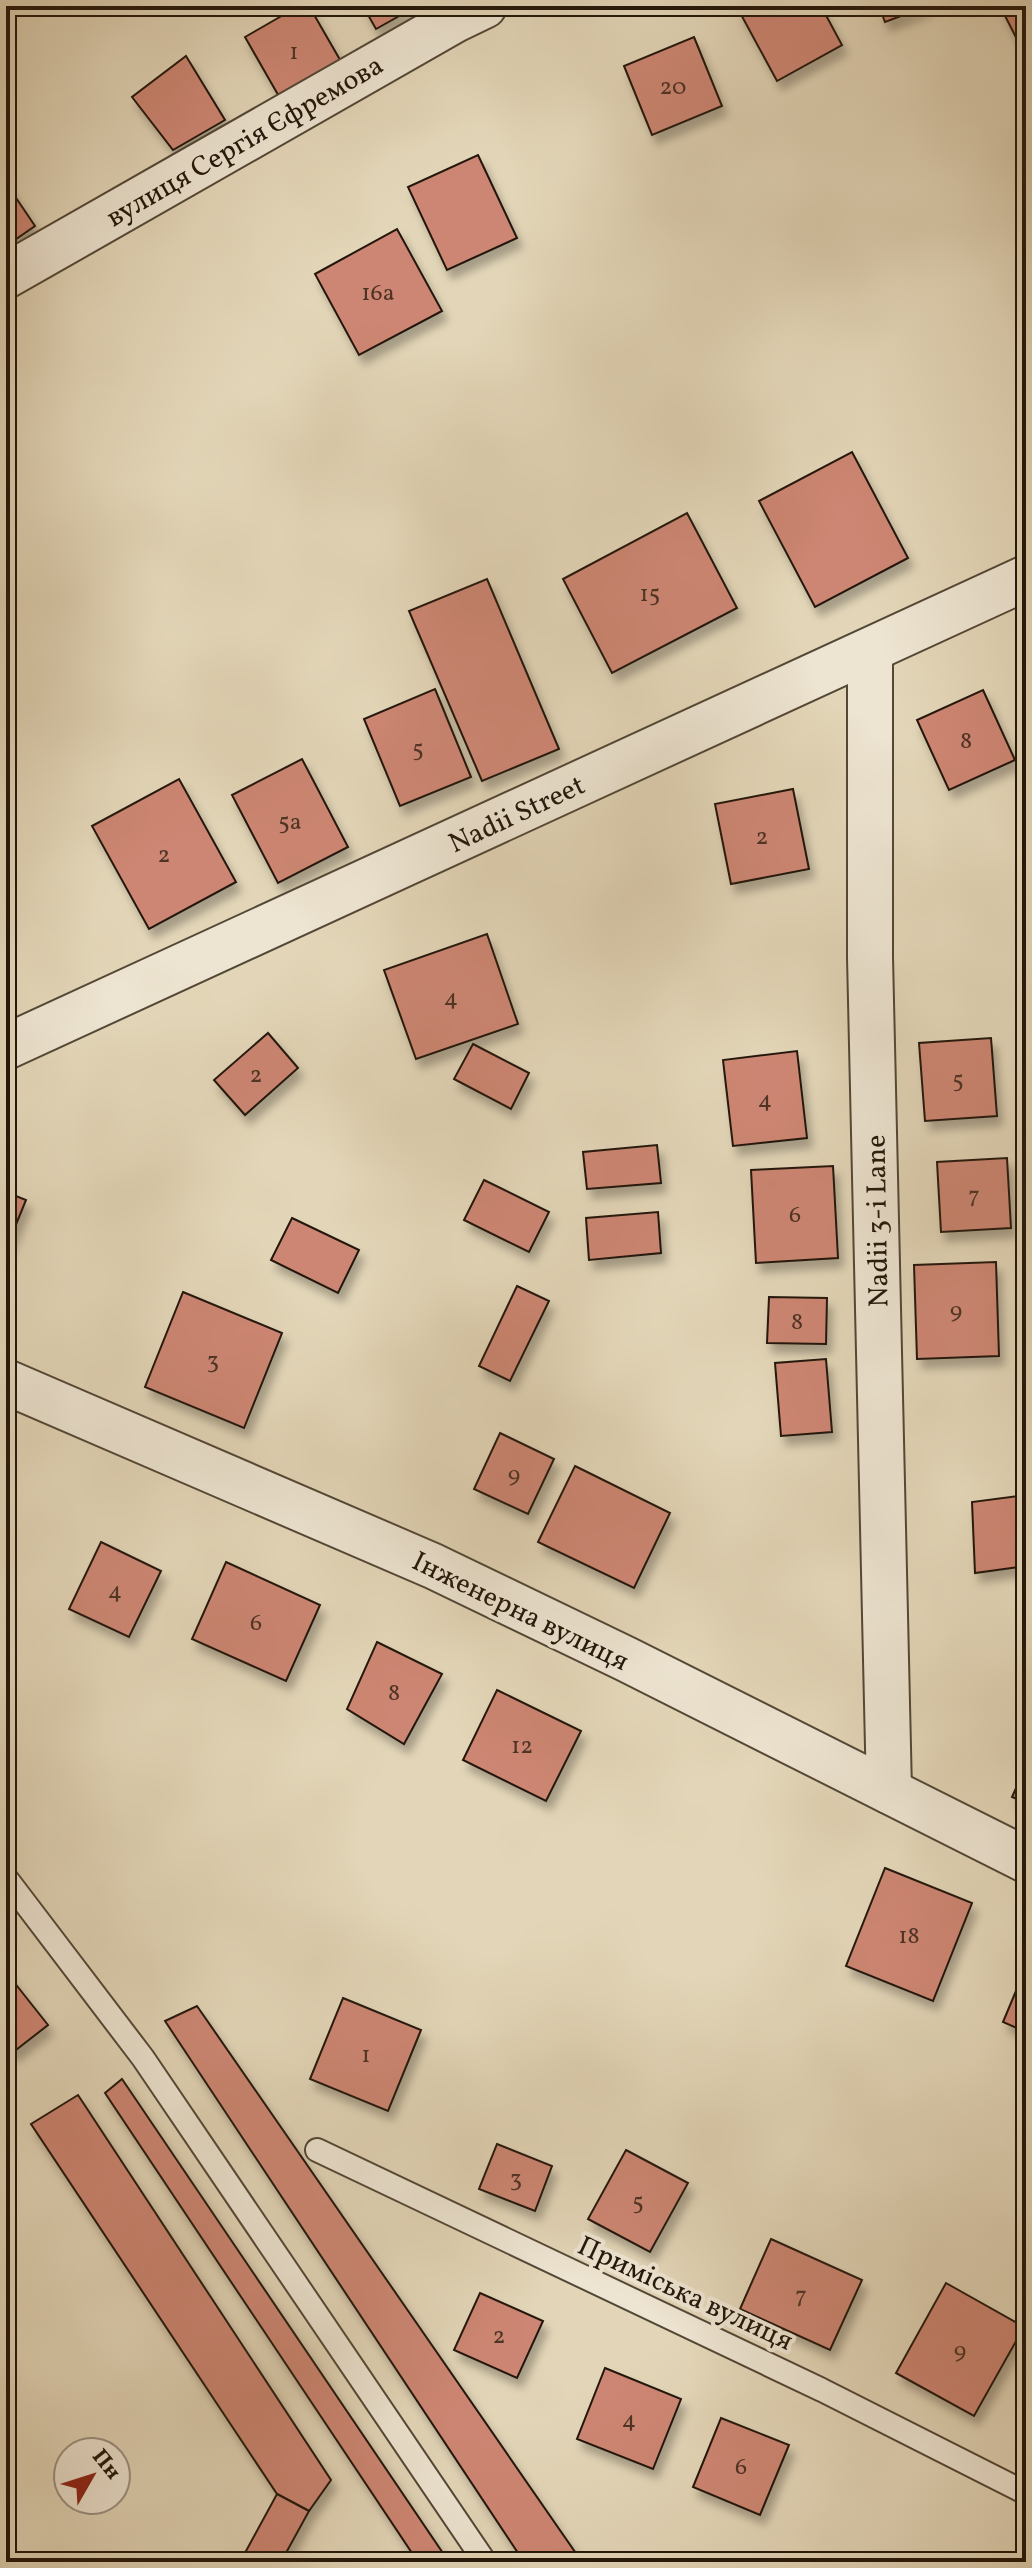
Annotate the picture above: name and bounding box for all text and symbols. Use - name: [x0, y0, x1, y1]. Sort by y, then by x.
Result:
- house number: 1: [289, 36, 299, 70]
- street label: вулиця Сергія Єфремова: [99, 47, 391, 238]
- house number: 20: [659, 71, 687, 105]
- house number: 16а: [361, 277, 395, 311]
- house number: 15: [640, 578, 660, 612]
- house number: 8: [960, 725, 972, 759]
- house number: 5: [412, 733, 424, 767]
- street label: Nadii Street: [442, 767, 592, 864]
- house number: 5а: [278, 806, 302, 840]
- house number: 2: [756, 821, 768, 855]
- house number: 2: [158, 839, 170, 873]
- house number: 4: [444, 982, 458, 1016]
- house number: 2: [250, 1059, 262, 1093]
- house number: 5: [952, 1064, 964, 1098]
- house number: 4: [758, 1084, 772, 1118]
- street label: Nadii 3-i Lane: [857, 1134, 900, 1308]
- house number: 7: [968, 1180, 980, 1214]
- house number: 6: [789, 1199, 801, 1233]
- house number: 9: [950, 1295, 962, 1329]
- house number: 8: [791, 1306, 803, 1340]
- house number: 3: [207, 1345, 219, 1379]
- house number: 9: [508, 1459, 520, 1493]
- street label: Інженерна вулиця: [405, 1543, 635, 1682]
- house number: 4: [108, 1575, 122, 1609]
- house number: 6: [250, 1607, 262, 1641]
- house number: 8: [388, 1677, 400, 1711]
- house number: 12: [511, 1730, 533, 1764]
- house number: 18: [898, 1920, 920, 1954]
- house number: 1: [361, 2039, 371, 2073]
- house number: 3: [510, 2163, 522, 2197]
- house number: 5: [632, 2186, 644, 2220]
- street label: Приміська вулиця: [571, 2227, 799, 2361]
- house number: 7: [795, 2280, 807, 2314]
- house number: 2: [493, 2320, 505, 2354]
- house number: 9: [954, 2335, 966, 2369]
- house number: 4: [622, 2404, 636, 2438]
- north arrow: [52, 2436, 132, 2516]
- text: Пн: [84, 2443, 127, 2487]
- house number: 6: [735, 2451, 747, 2485]

